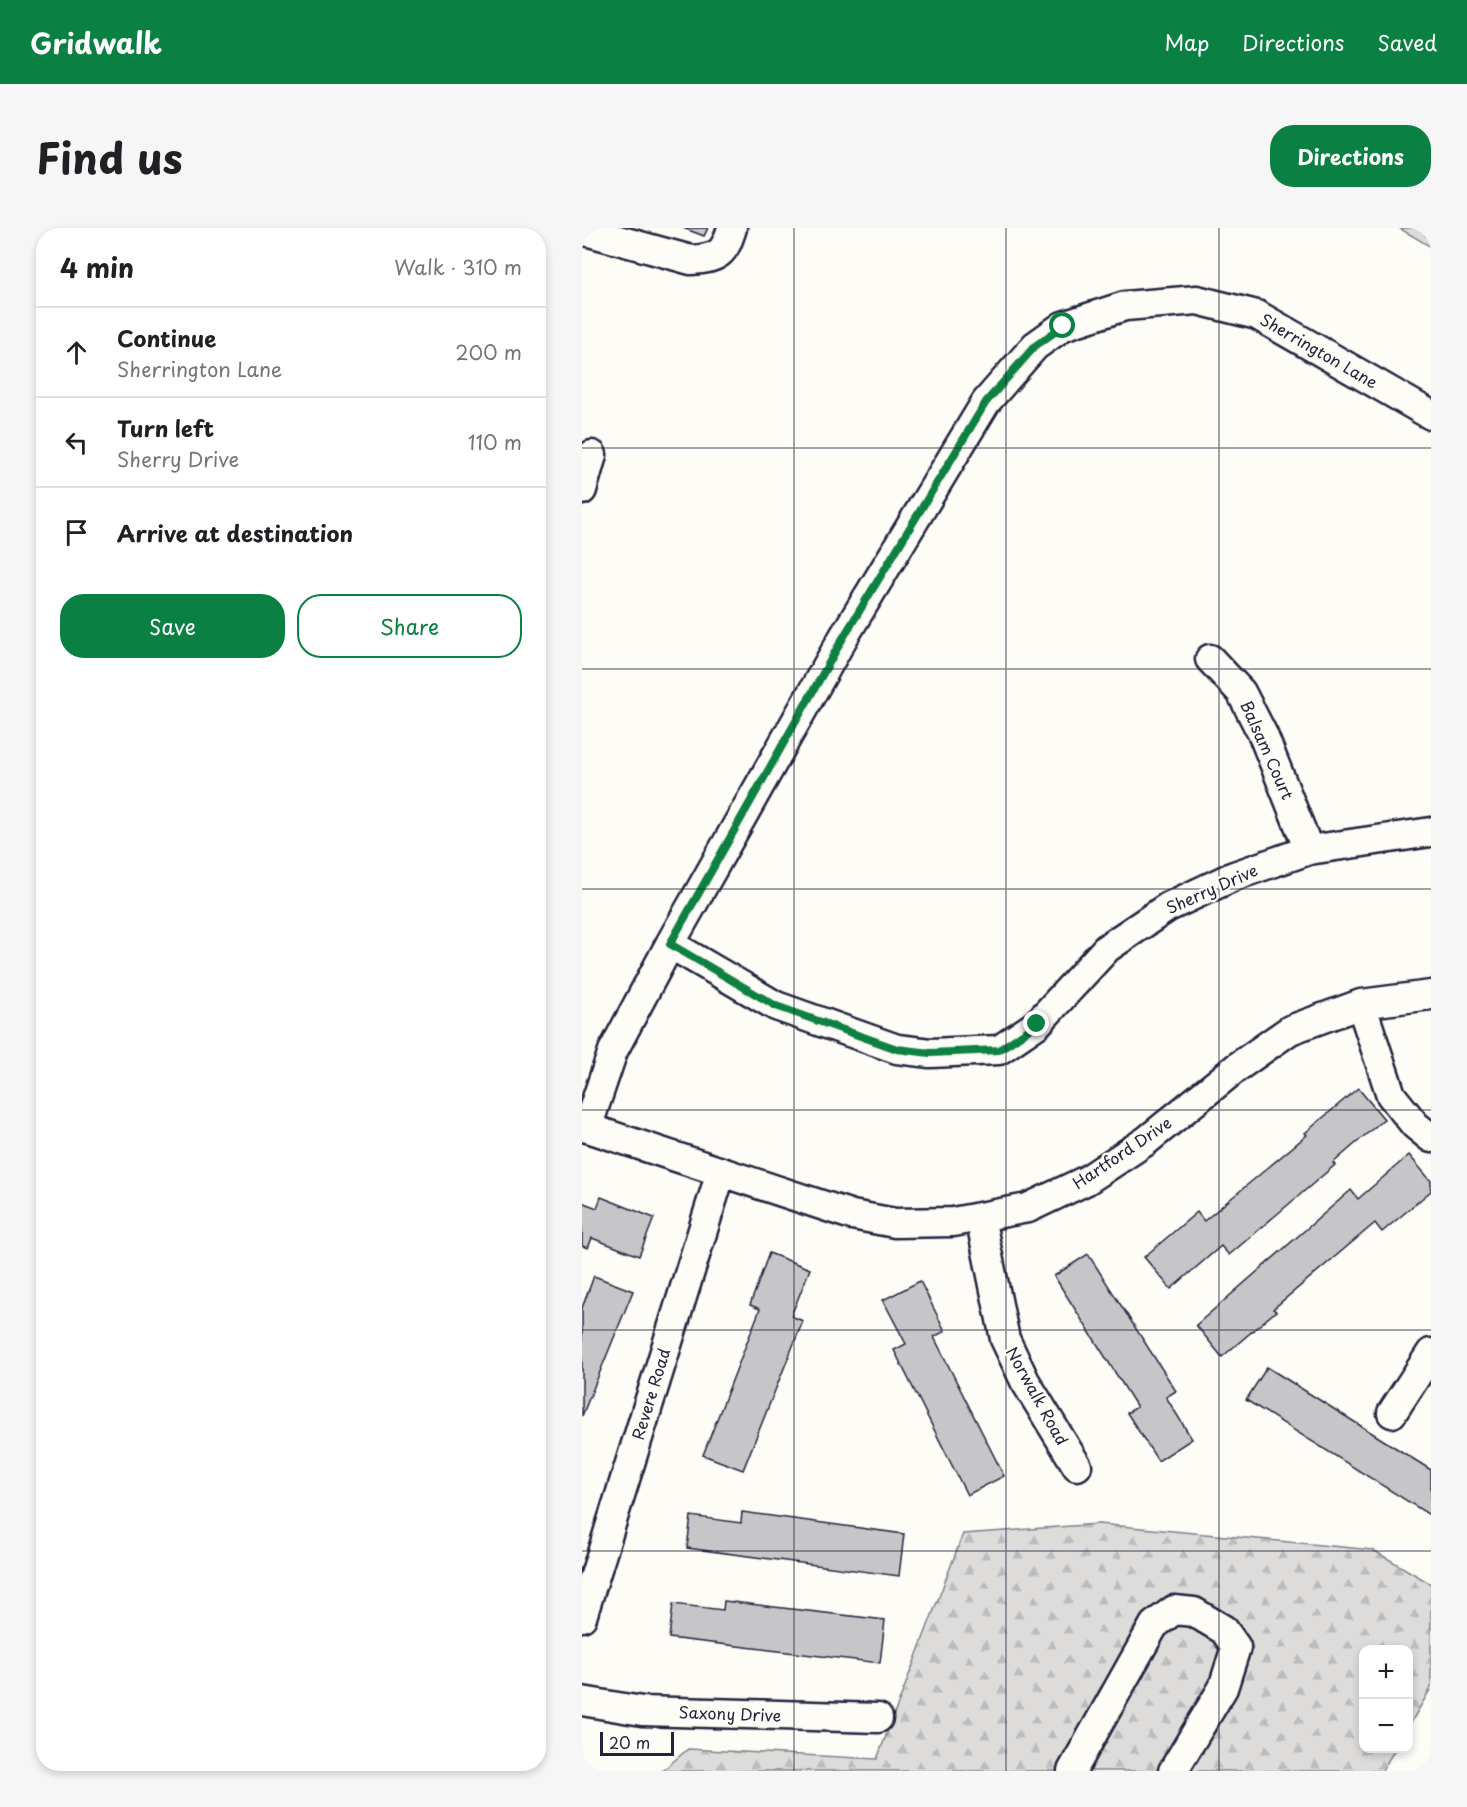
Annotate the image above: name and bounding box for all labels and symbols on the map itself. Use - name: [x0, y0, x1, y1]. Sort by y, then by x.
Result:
- street label: Sherrington Lane: [1256, 307, 1383, 394]
- route start: [1049, 312, 1075, 338]
- street label: Balsam Court: [1235, 696, 1301, 803]
- street label: Sherry Drive: [1162, 857, 1261, 919]
- route end: [1023, 1010, 1049, 1036]
- street label: Hartford Drive: [1067, 1110, 1176, 1194]
- street label: Norwalk Road: [1001, 1342, 1075, 1449]
- street label: Revere Road: [625, 1345, 675, 1442]
- street label: Saxony Drive: [678, 1699, 782, 1727]
- scale bar: [600, 1729, 674, 1756]

